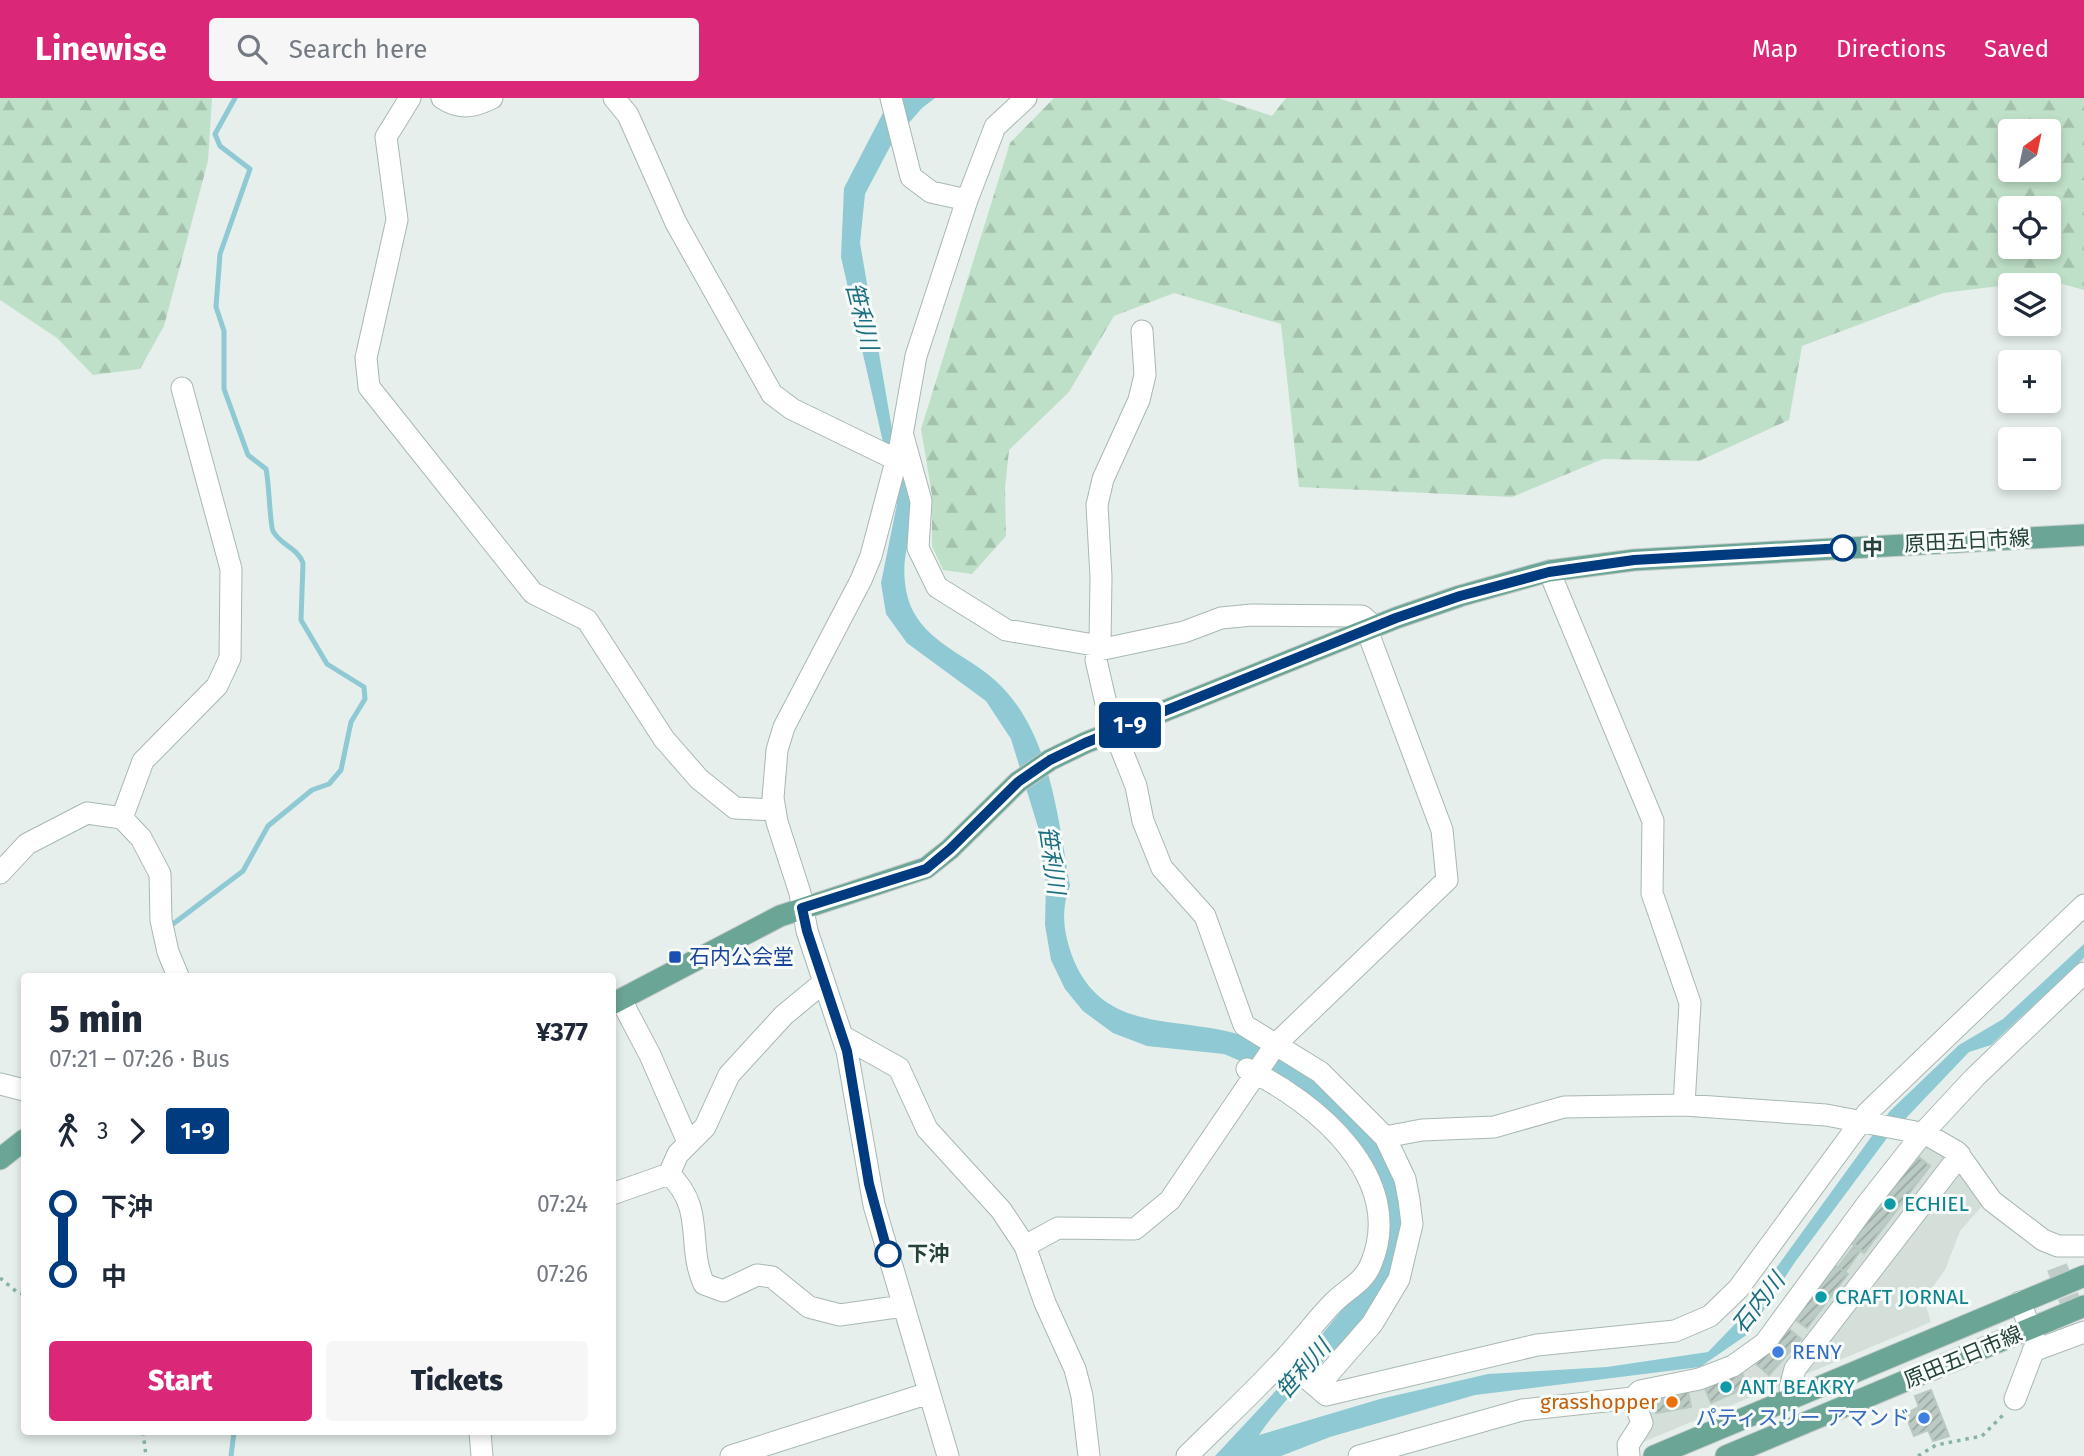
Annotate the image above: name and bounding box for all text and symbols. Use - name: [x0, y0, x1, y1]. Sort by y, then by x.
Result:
- search box: [209, 18, 699, 81]
- text: Linewise: [35, 29, 167, 69]
- icon: search: [233, 30, 271, 68]
- text: Search here: [289, 34, 428, 65]
- text: Map: [1752, 35, 1798, 63]
- text: Directions: [1836, 35, 1946, 63]
- text: Saved: [1984, 35, 2049, 63]
- north arrow: [1998, 119, 2062, 182]
- map controls: [1998, 119, 2061, 490]
- button: locate: [1998, 196, 2061, 259]
- button: layers: [1998, 273, 2061, 336]
- water label: 笹利川: [840, 279, 885, 356]
- button: +: [1998, 350, 2061, 413]
- button: −: [1998, 427, 2061, 490]
- street label: 原田五日市線: [1903, 525, 2031, 557]
- marker: 中: [1830, 535, 1856, 561]
- place label: 中: [1862, 535, 1883, 561]
- line badge: 1-9: [1090, 702, 1170, 748]
- text: 1-9: [1113, 711, 1147, 739]
- water label: 笹利川: [1033, 824, 1071, 899]
- place label: 石内公会堂: [689, 944, 794, 970]
- marker: 石内公会堂: [667, 949, 683, 965]
- text: 5 min: [49, 996, 143, 1042]
- text: ¥377: [536, 1017, 588, 1048]
- text: 07:21 – 07:26 · Bus: [49, 1045, 230, 1073]
- icon: walk: [49, 1112, 87, 1150]
- icon: forward: [118, 1112, 156, 1150]
- text: 3: [97, 1117, 108, 1145]
- text: 1-9: [180, 1117, 215, 1145]
- text: 07:24: [537, 1190, 588, 1218]
- place label: ECHIEL: [1904, 1191, 1969, 1217]
- text: 下沖: [101, 1192, 153, 1223]
- marker: ECHIEL: [1882, 1196, 1898, 1212]
- marker: 下沖: [875, 1241, 901, 1267]
- place label: 下沖: [907, 1241, 949, 1267]
- text: 07:26: [536, 1260, 588, 1288]
- text: 中: [101, 1262, 127, 1293]
- water label: 石内川: [1726, 1265, 1792, 1339]
- place label: CRAFT JORNAL: [1835, 1284, 1969, 1310]
- marker: CRAFT JORNAL: [1813, 1289, 1829, 1305]
- street label: 原田五日市線: [1900, 1320, 2026, 1394]
- water label: 笹利川: [1270, 1332, 1338, 1404]
- place label: RENY: [1792, 1339, 1842, 1365]
- button: Start: [49, 1341, 312, 1421]
- button: Tickets: [326, 1341, 588, 1421]
- marker: RENY: [1770, 1344, 1786, 1360]
- place label: ANT BEAKRY: [1740, 1374, 1855, 1400]
- marker: ANT BEAKRY: [1718, 1379, 1734, 1395]
- place label: grasshopper: [1540, 1389, 1658, 1415]
- marker: grasshopper: [1664, 1394, 1680, 1410]
- place label: パティスリー アマンド: [1696, 1405, 1910, 1431]
- marker: パティスリー アマンド: [1916, 1410, 1932, 1426]

